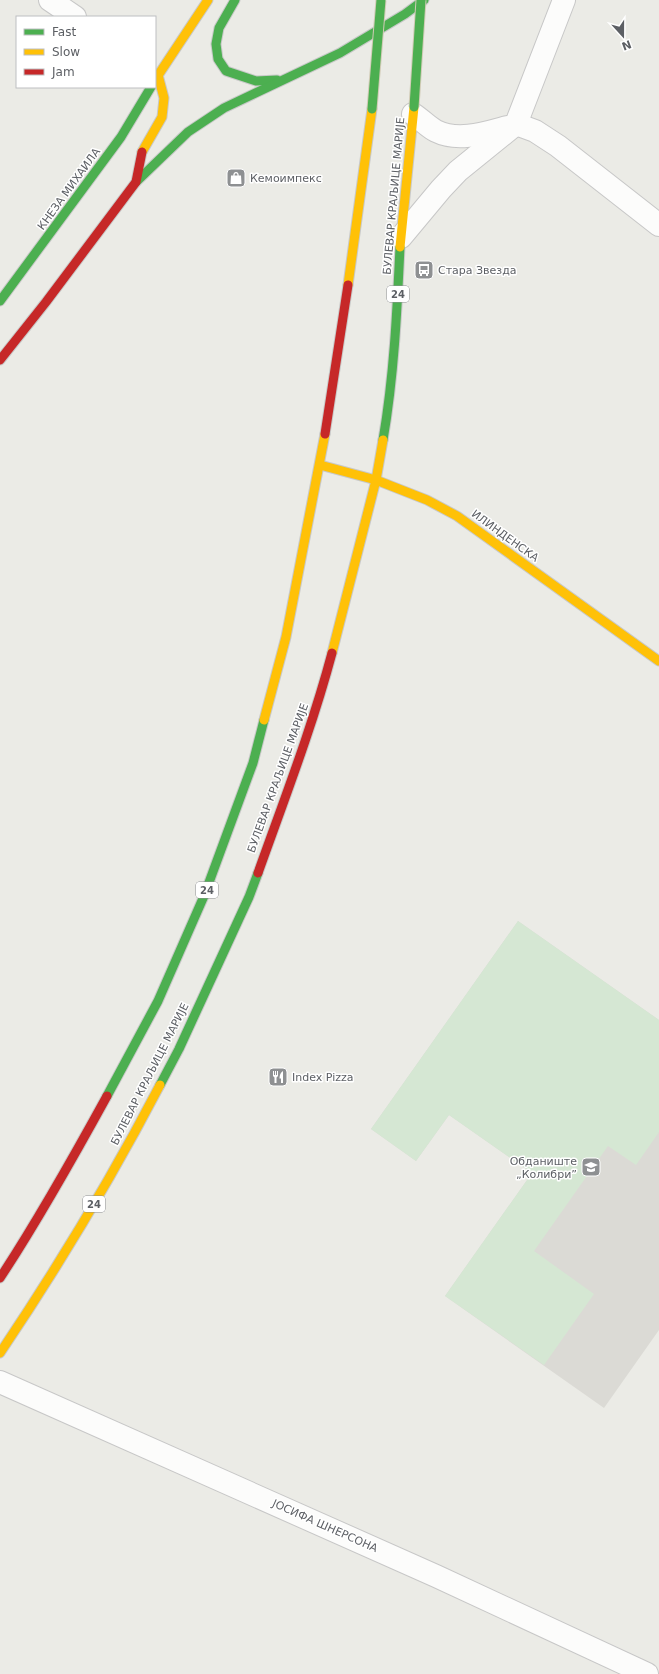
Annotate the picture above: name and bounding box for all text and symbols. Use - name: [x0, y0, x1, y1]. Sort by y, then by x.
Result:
- legend: [16, 16, 156, 88]
- north arrow: [603, 16, 643, 56]
- text: Fast: [52, 25, 76, 39]
- text: N: [620, 37, 633, 53]
- text: Slow: [52, 45, 80, 59]
- text: Jam: [51, 65, 75, 79]
- street label: БУЛЕВАР КРАЉИЦЕ МАРИЈЕ: [381, 117, 407, 275]
- street label: КНЕЗА МИХАИЛА: [35, 145, 103, 232]
- shop icon: Кемоимпекс: [225, 167, 247, 189]
- place label: Кемоимпекс: [250, 172, 322, 185]
- bus stop icon: Стара Звезда: [413, 259, 435, 281]
- place label: Стара Звезда: [438, 264, 517, 277]
- road number: 24: [387, 286, 409, 302]
- street label: ИЛИНДЕНСКА: [469, 507, 541, 565]
- street label: БУЛЕВАР КРАЉИЦЕ МАРИЈЕ: [245, 702, 311, 854]
- road number: 24: [196, 882, 218, 898]
- street label: БУЛЕВАР КРАЉИЦЕ МАРИЈЕ: [108, 1001, 192, 1147]
- restaurant icon: Index Pizza: [267, 1066, 289, 1088]
- place label: Index Pizza: [292, 1071, 354, 1084]
- place label: Обданиште „Колибри”: [510, 1155, 577, 1181]
- school or university icon: Обданиште „Колибри”: [580, 1156, 602, 1178]
- road number: 24: [83, 1196, 105, 1212]
- street label: ЈОСИФА ШНЕРСОНА: [269, 1496, 380, 1555]

